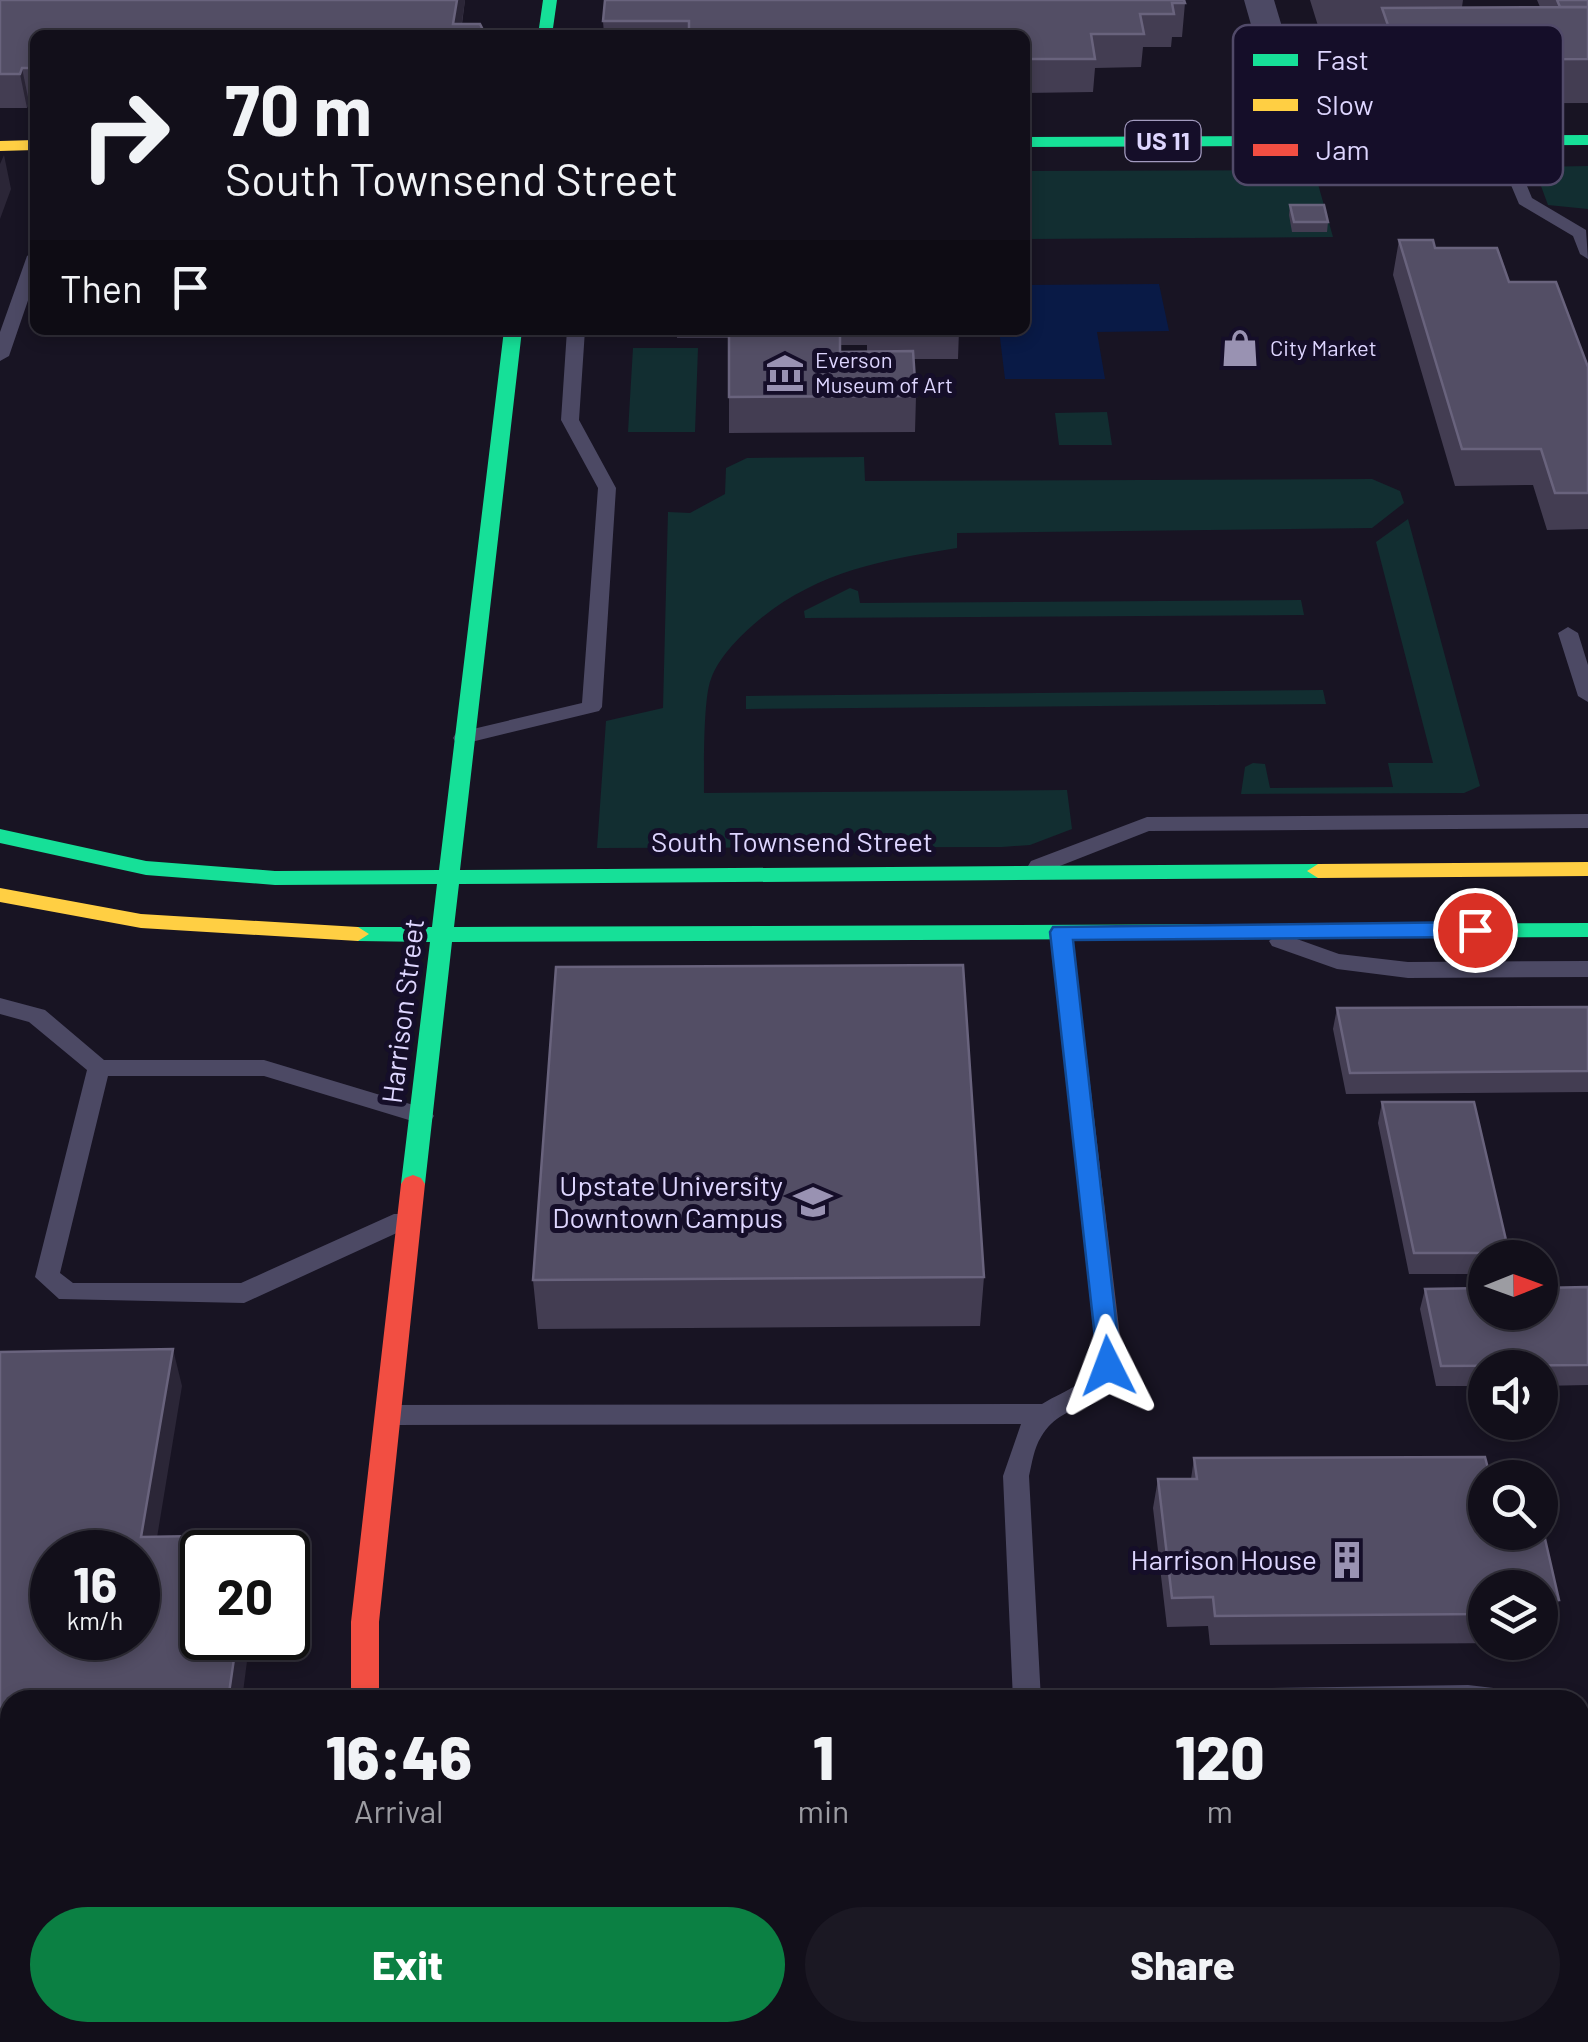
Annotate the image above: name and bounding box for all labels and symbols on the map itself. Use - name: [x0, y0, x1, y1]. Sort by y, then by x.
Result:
- legend: [1233, 25, 1563, 185]
- text: Fast: [1316, 42, 1369, 76]
- text: Slow: [1316, 87, 1374, 121]
- road number: US 11: [1126, 121, 1200, 161]
- text: Jam: [1316, 132, 1370, 166]
- shop icon: City Market: [1219, 327, 1261, 369]
- place label: City Market: [1270, 334, 1377, 360]
- place label: Everson Museum of Art: [815, 346, 953, 397]
- museum icon: Everson Museum of Art: [764, 352, 806, 394]
- street label: South Townsend Street: [651, 824, 933, 858]
- pin: [1433, 888, 1518, 973]
- street label: Harrison Street: [374, 916, 430, 1105]
- place label: Upstate University Downtown Campus: [552, 1168, 783, 1234]
- school or university icon: Upstate University Downtown Campus: [792, 1181, 834, 1223]
- north arrow: [1468, 1240, 1558, 1330]
- position arrow: [1056, 1314, 1160, 1418]
- speed limit sign: 20: [180, 1530, 310, 1660]
- building icon: Harrison House: [1326, 1539, 1368, 1581]
- place label: Harrison House: [1130, 1542, 1317, 1576]

